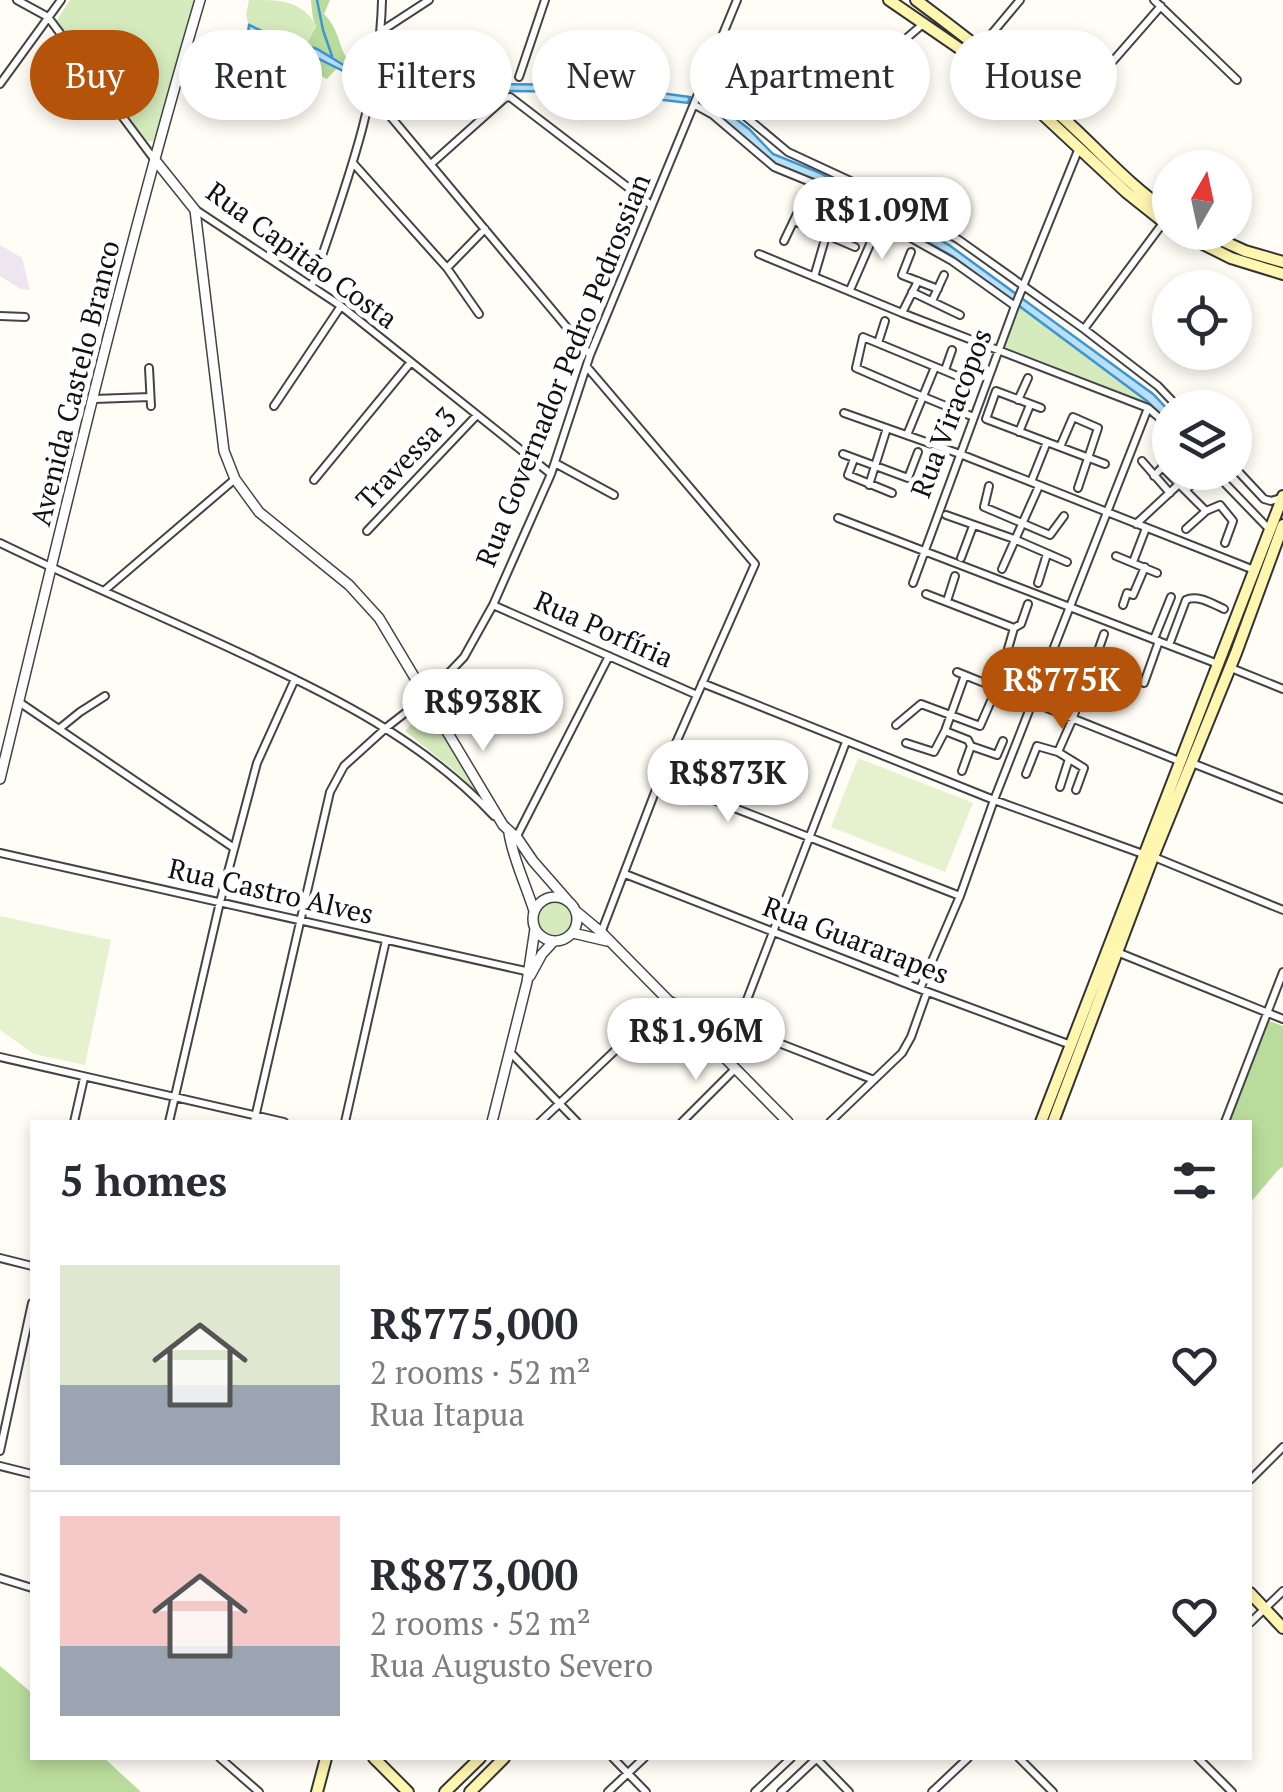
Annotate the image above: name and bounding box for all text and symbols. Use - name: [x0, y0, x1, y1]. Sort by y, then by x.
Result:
- chip: Buy: [30, 30, 159, 120]
- chip: Rent: [179, 30, 322, 120]
- chip: Filters: [342, 30, 512, 120]
- chip: New: [532, 30, 670, 120]
- chip: Apartment: [690, 30, 930, 120]
- chip: House: [950, 30, 1117, 120]
- north arrow: [1152, 150, 1252, 250]
- map controls: [1152, 150, 1252, 490]
- street label: Rua Governador Pedro Pedrossian: [467, 168, 659, 572]
- street label: Rua Capitão Costa: [199, 173, 405, 336]
- pin: R$1.09M: [790, 177, 974, 262]
- text: R$1.09M: [815, 188, 949, 230]
- street label: Avenida Castelo Branco: [21, 236, 128, 529]
- button: locate: [1152, 270, 1252, 370]
- street label: Rua Viracopos: [901, 323, 1000, 503]
- button: layers: [1152, 390, 1252, 490]
- street label: Travessa 3: [347, 398, 464, 517]
- street label: Rua Porfíria: [529, 581, 679, 676]
- pin: R$775K: [981, 647, 1143, 732]
- text: R$775K: [1003, 658, 1121, 700]
- pin: R$938K: [402, 669, 564, 754]
- text: R$938K: [424, 680, 542, 722]
- pin: R$873K: [647, 740, 809, 825]
- text: R$873K: [669, 751, 787, 793]
- street label: Rua Castro Alves: [165, 849, 377, 932]
- street label: Rua Guararapes: [758, 887, 954, 992]
- pin: R$1.96M: [604, 998, 788, 1083]
- text: R$1.96M: [629, 1009, 763, 1051]
- text: 5 homes: [60, 1152, 227, 1208]
- icon: filters: [1167, 1153, 1222, 1208]
- text: R$775,000: [370, 1295, 578, 1351]
- icon: home: [140, 1305, 260, 1425]
- icon: heart: [1167, 1338, 1222, 1393]
- text: 2 rooms · 52 m²: [370, 1351, 591, 1393]
- text: Rua Itapua: [370, 1393, 525, 1435]
- text: R$873,000: [370, 1546, 578, 1602]
- icon: home: [140, 1556, 260, 1676]
- icon: heart: [1167, 1589, 1222, 1644]
- text: 2 rooms · 52 m²: [370, 1602, 591, 1644]
- text: Rua Augusto Severo: [370, 1644, 653, 1686]

